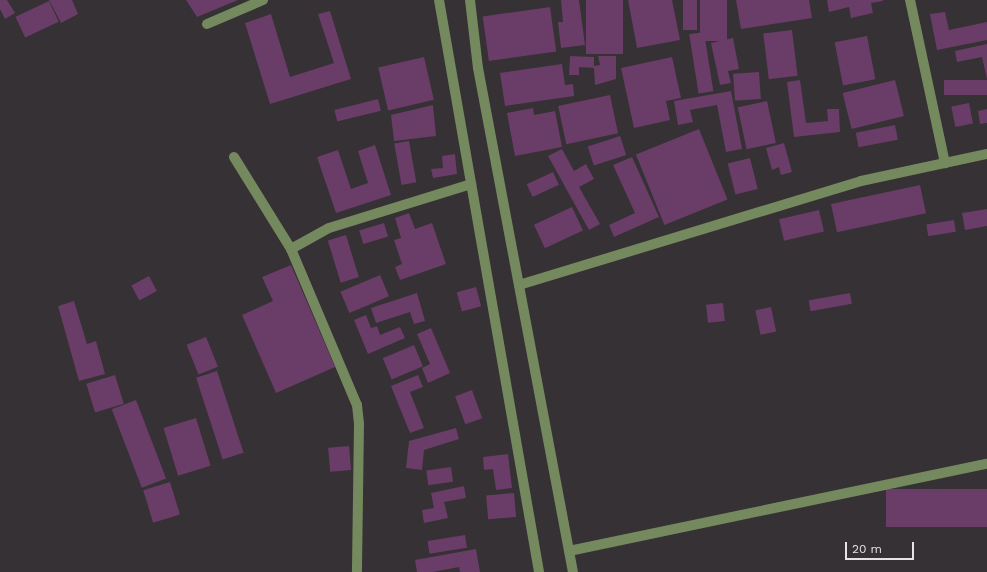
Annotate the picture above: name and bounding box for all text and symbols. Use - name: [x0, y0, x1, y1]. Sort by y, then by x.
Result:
- scale bar: [847, 534, 916, 560]
- text: 20 m: [852, 542, 882, 556]

